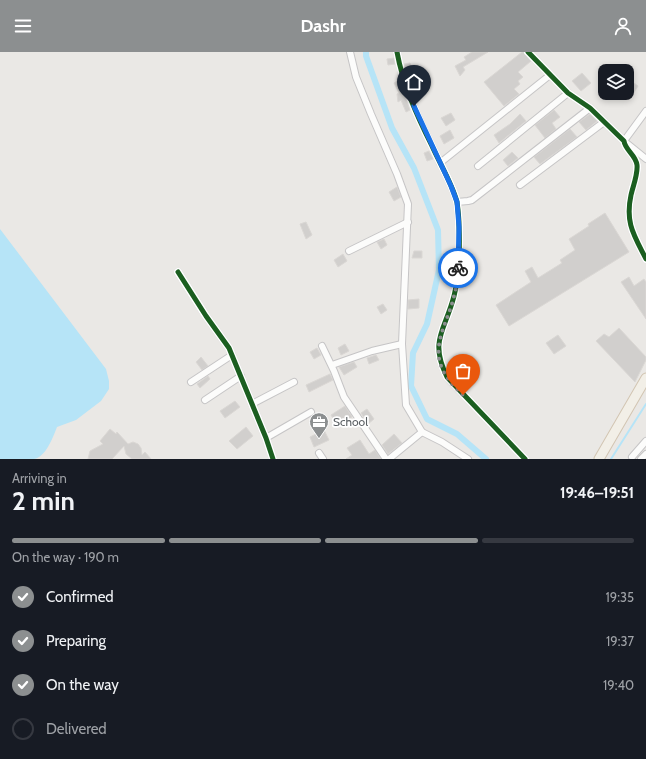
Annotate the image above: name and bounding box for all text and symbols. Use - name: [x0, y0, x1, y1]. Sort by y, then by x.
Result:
- icon: menu: [12, 15, 34, 37]
- text: Dashr: [300, 15, 346, 37]
- icon: person: [612, 15, 634, 37]
- map controls: [598, 64, 634, 100]
- button: layers: [598, 64, 634, 100]
- pin: [397, 65, 431, 106]
- icon: home: [403, 71, 425, 93]
- courier: [438, 248, 478, 288]
- icon: bike: [447, 257, 469, 279]
- pin: [446, 354, 480, 395]
- icon: bag: [452, 360, 474, 382]
- office icon: School: [308, 411, 330, 439]
- place label: School: [333, 414, 368, 429]
- text: Arriving in: [12, 470, 67, 486]
- text: 19:46–19:51: [560, 484, 634, 502]
- text: 2 min: [12, 485, 75, 517]
- text: On the way · 190 m: [12, 549, 119, 565]
- icon: check: [12, 586, 34, 608]
- text: Confirmed: [46, 588, 114, 606]
- text: 19:35: [606, 589, 634, 605]
- icon: check: [12, 630, 34, 652]
- text: Preparing: [46, 632, 106, 650]
- text: 19:37: [606, 633, 634, 649]
- icon: check: [12, 674, 34, 696]
- text: On the way: [46, 676, 119, 694]
- text: 19:40: [603, 677, 634, 693]
- text: Delivered: [46, 720, 107, 738]

